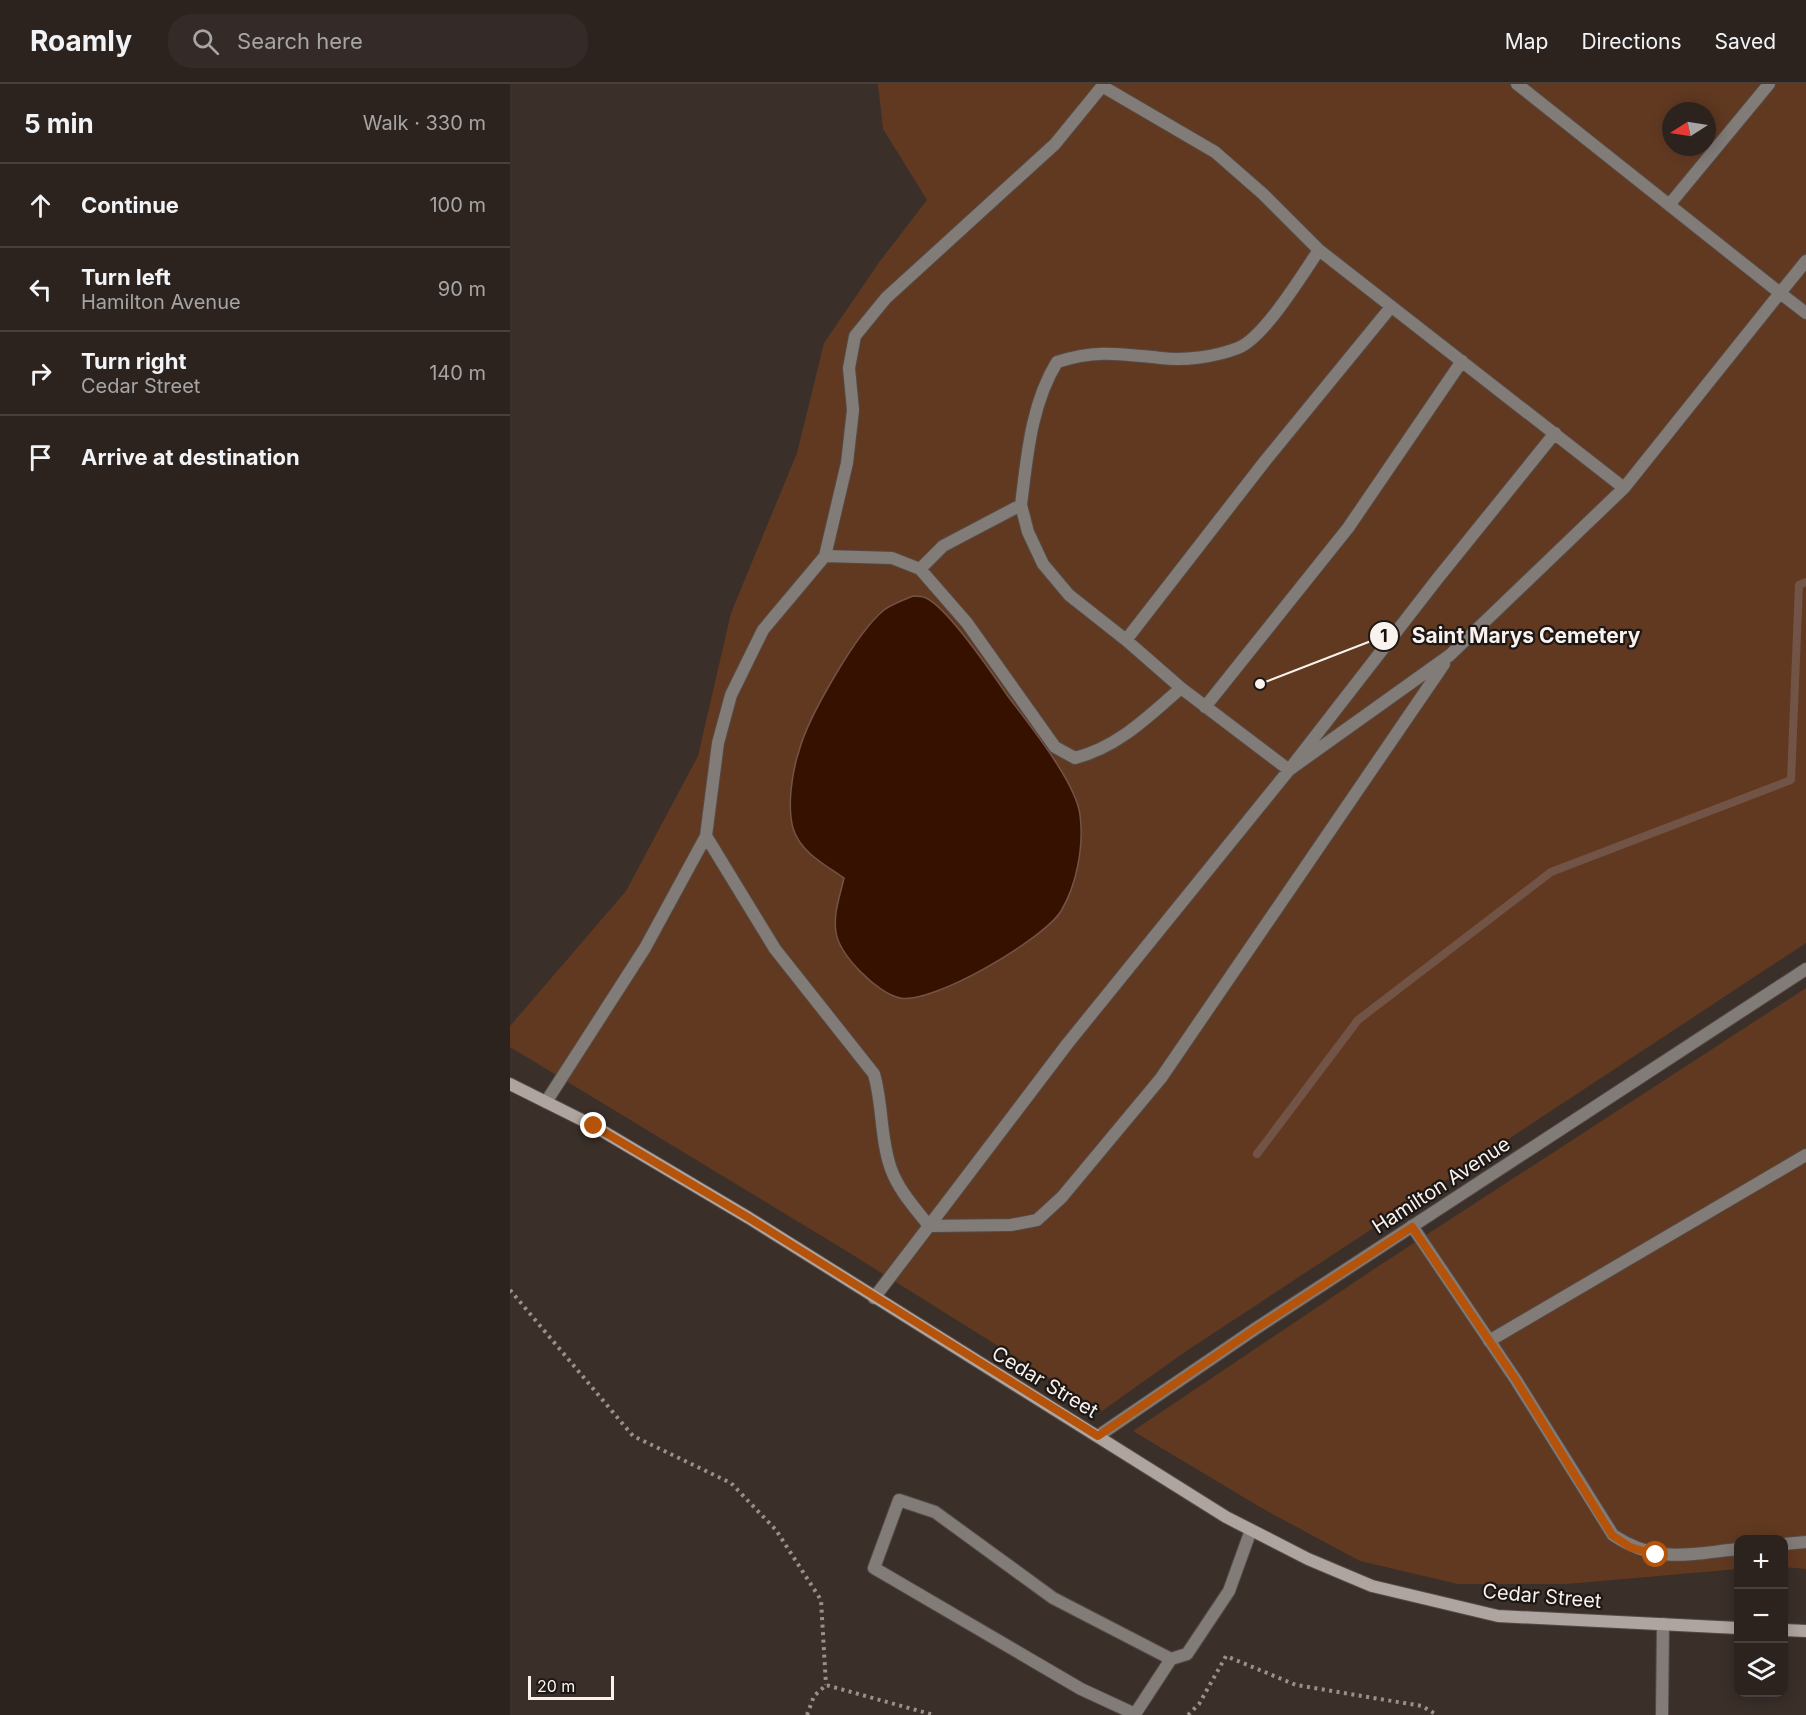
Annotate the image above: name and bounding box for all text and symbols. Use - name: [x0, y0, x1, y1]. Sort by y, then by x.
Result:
- search box: [168, 14, 588, 68]
- text: Roamly: [30, 24, 132, 58]
- icon: search: [189, 25, 222, 58]
- text: Search here: [237, 28, 363, 54]
- text: Map: [1505, 29, 1548, 54]
- text: Directions: [1581, 29, 1682, 54]
- text: Saved: [1715, 29, 1776, 54]
- north arrow: [1662, 102, 1716, 156]
- text: 5 min: [24, 108, 94, 139]
- text: Walk · 330 m: [363, 111, 486, 135]
- icon: ahead: [24, 189, 57, 222]
- text: Continue: [81, 192, 179, 218]
- text: 100 m: [429, 193, 486, 217]
- text: Turn left: [81, 264, 171, 290]
- icon: left: [24, 273, 57, 306]
- text: 90 m: [438, 277, 486, 301]
- text: Hamilton Avenue: [81, 290, 241, 314]
- text: Turn right: [81, 348, 187, 374]
- icon: right: [24, 357, 57, 390]
- text: 140 m: [429, 361, 486, 385]
- text: Cedar Street: [81, 374, 200, 398]
- icon: arrive: [24, 441, 57, 474]
- text: Arrive at destination: [81, 444, 300, 470]
- callout: Saint Marys Cemetery: [1369, 616, 1652, 655]
- text: Saint Marys Cemetery: [1412, 623, 1641, 648]
- text: 1: [1380, 625, 1388, 646]
- route end: [580, 1112, 606, 1138]
- street label: Hamilton Avenue: [1368, 1131, 1514, 1239]
- street label: Cedar Street: [988, 1341, 1103, 1423]
- map controls: [1734, 1535, 1788, 1697]
- button: +: [1734, 1535, 1788, 1589]
- route start: [1642, 1541, 1668, 1567]
- street label: Cedar Street: [1482, 1579, 1603, 1613]
- button: −: [1734, 1589, 1788, 1643]
- button: layers: [1734, 1643, 1788, 1697]
- scale bar: [528, 1673, 614, 1700]
- text: 20 m: [537, 1676, 575, 1696]

